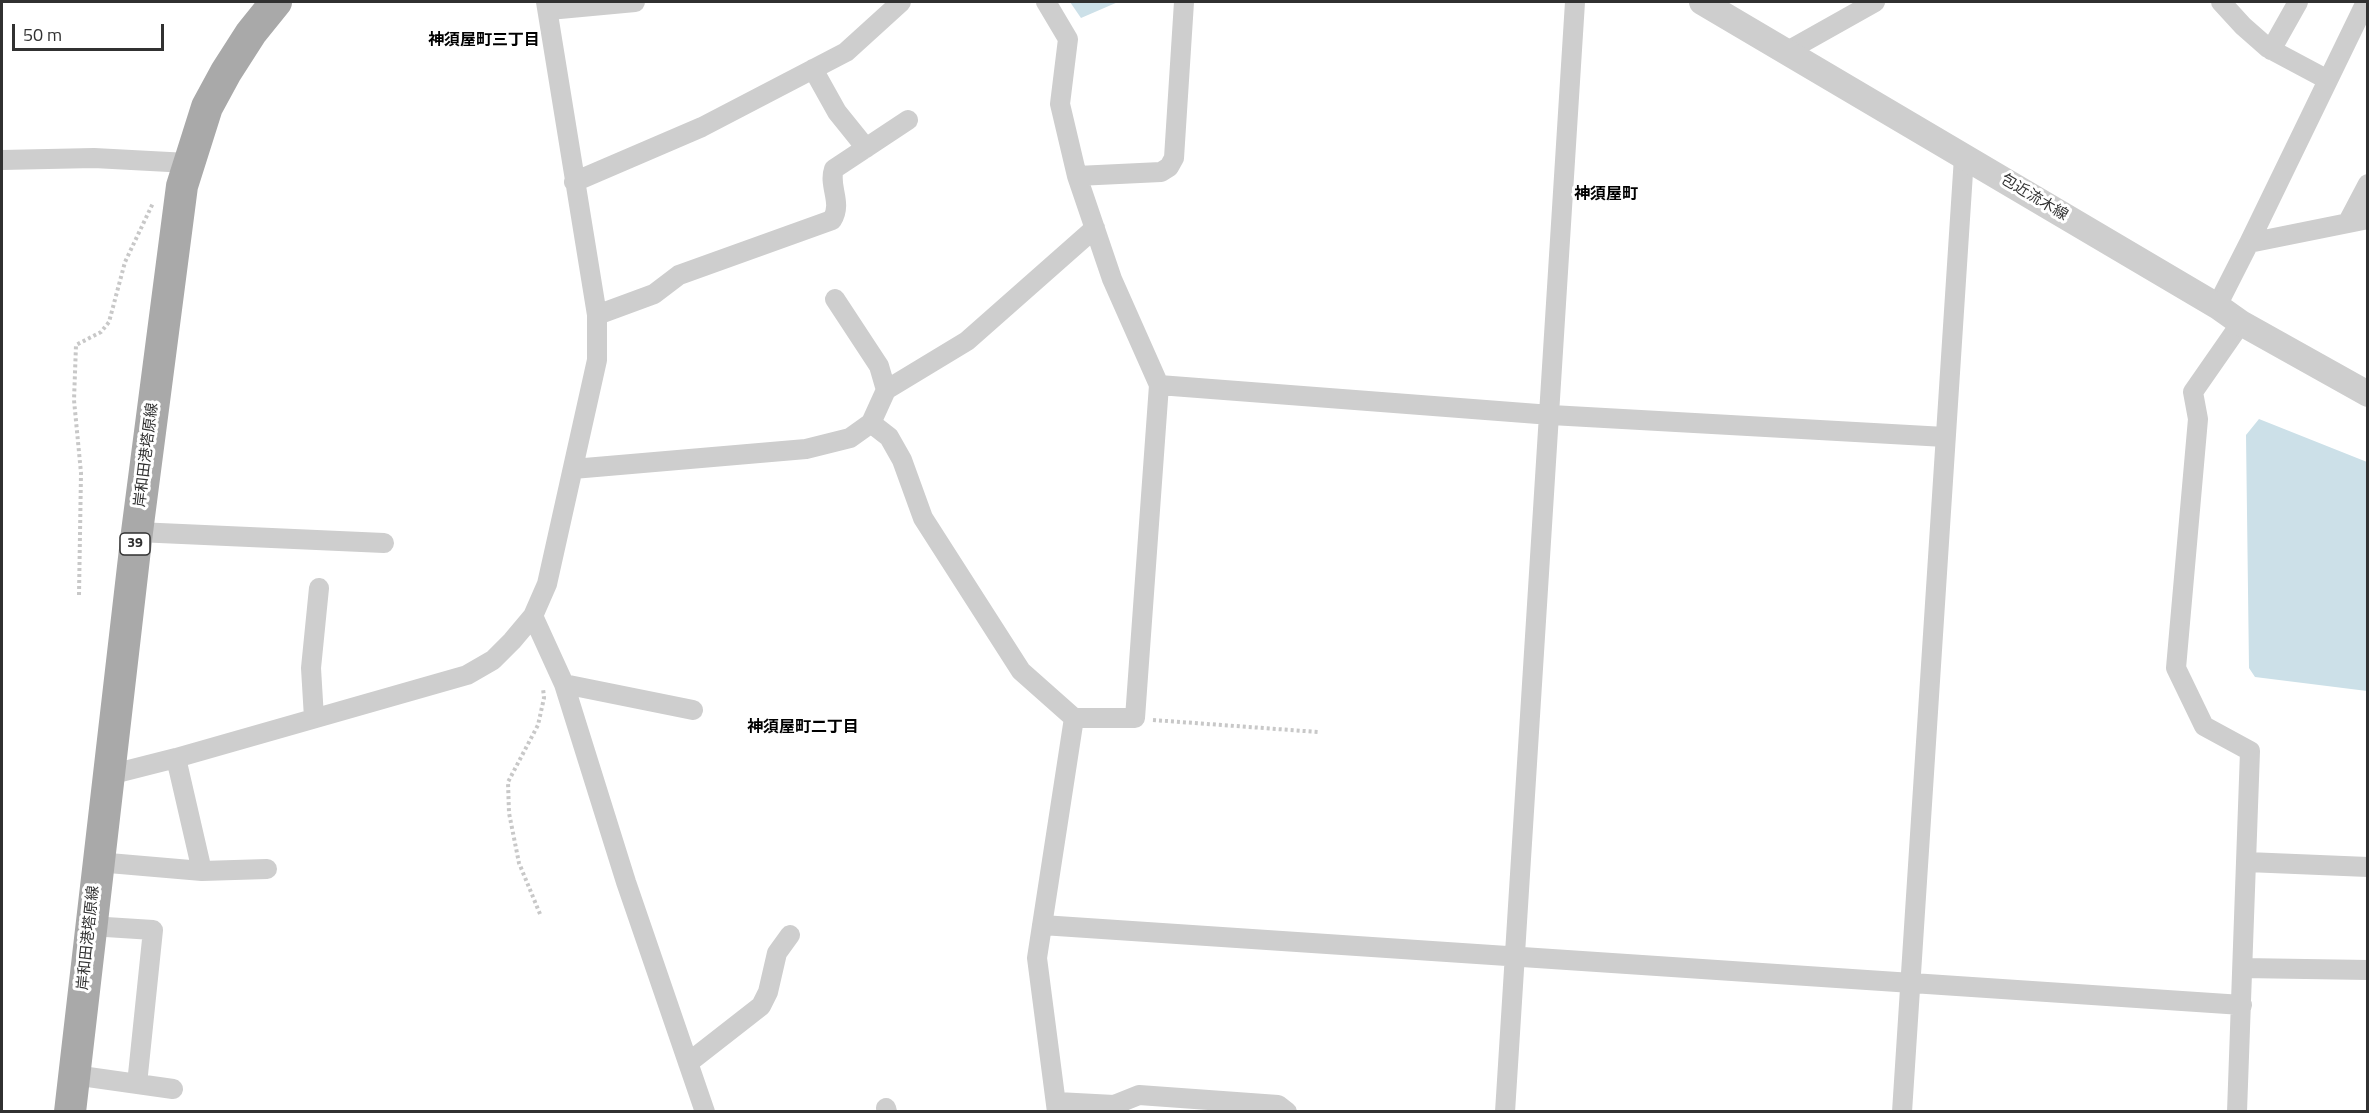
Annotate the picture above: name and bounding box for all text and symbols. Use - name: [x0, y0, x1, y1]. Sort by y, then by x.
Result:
- scale bar: [15, 12, 166, 50]
- text: 50 m: [23, 21, 62, 48]
- district label: 神須屋町三丁目: [428, 31, 540, 51]
- street label: 包近流木線: [1997, 171, 2071, 225]
- district label: 神須屋町: [1574, 185, 1638, 205]
- street label: 岸和田港塔原線: [132, 402, 162, 508]
- road number: 39: [120, 533, 150, 555]
- district label: 神須屋町二丁目: [747, 718, 859, 738]
- street label: 岸和田港塔原線: [75, 885, 103, 991]

